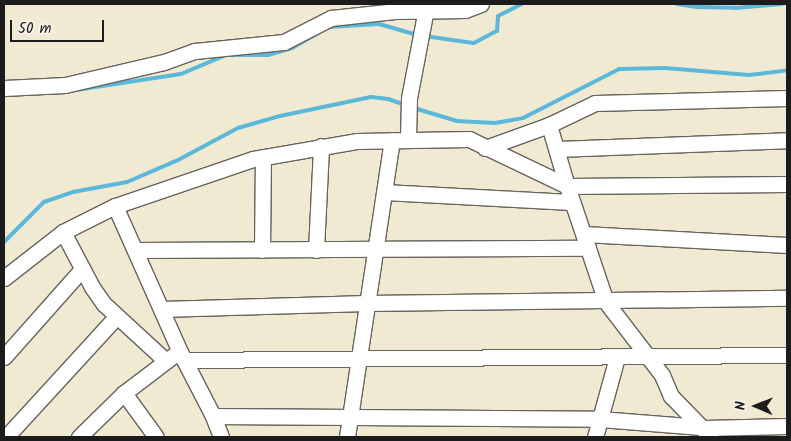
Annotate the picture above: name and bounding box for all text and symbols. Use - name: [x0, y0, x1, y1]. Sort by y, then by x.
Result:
- scale bar: [12, 10, 106, 42]
- text: 50 m: [18, 17, 52, 41]
- north arrow: [731, 381, 781, 431]
- text: N: [730, 401, 752, 410]

